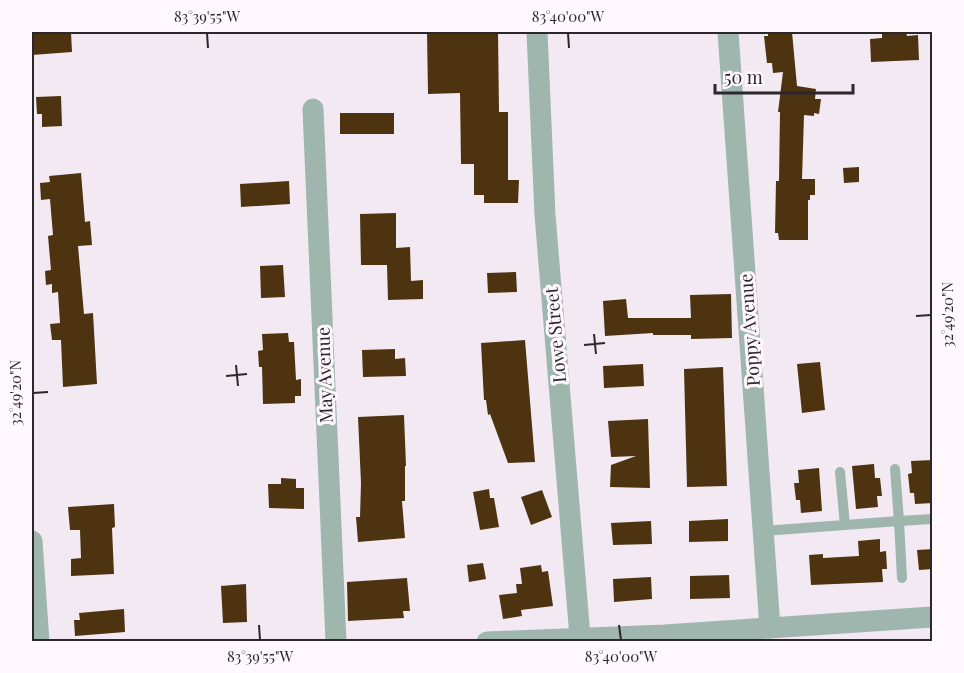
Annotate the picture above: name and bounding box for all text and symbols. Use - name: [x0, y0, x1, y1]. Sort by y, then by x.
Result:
- text: 83°39'55"W: [174, 6, 240, 26]
- text: 83°40'00"W: [532, 6, 605, 26]
- scale bar: [715, 57, 853, 95]
- text: 50 m: [724, 65, 763, 89]
- street label: Poppy Avenue: [733, 273, 765, 387]
- text: 32°49'20"N: [937, 282, 957, 348]
- street label: Lowe Street: [539, 286, 571, 384]
- street label: May Avenue: [310, 326, 338, 424]
- text: 32°49'20"N: [5, 360, 25, 426]
- text: 83°39'55"W: [227, 646, 293, 666]
- text: 83°40'00"W: [585, 646, 658, 666]

